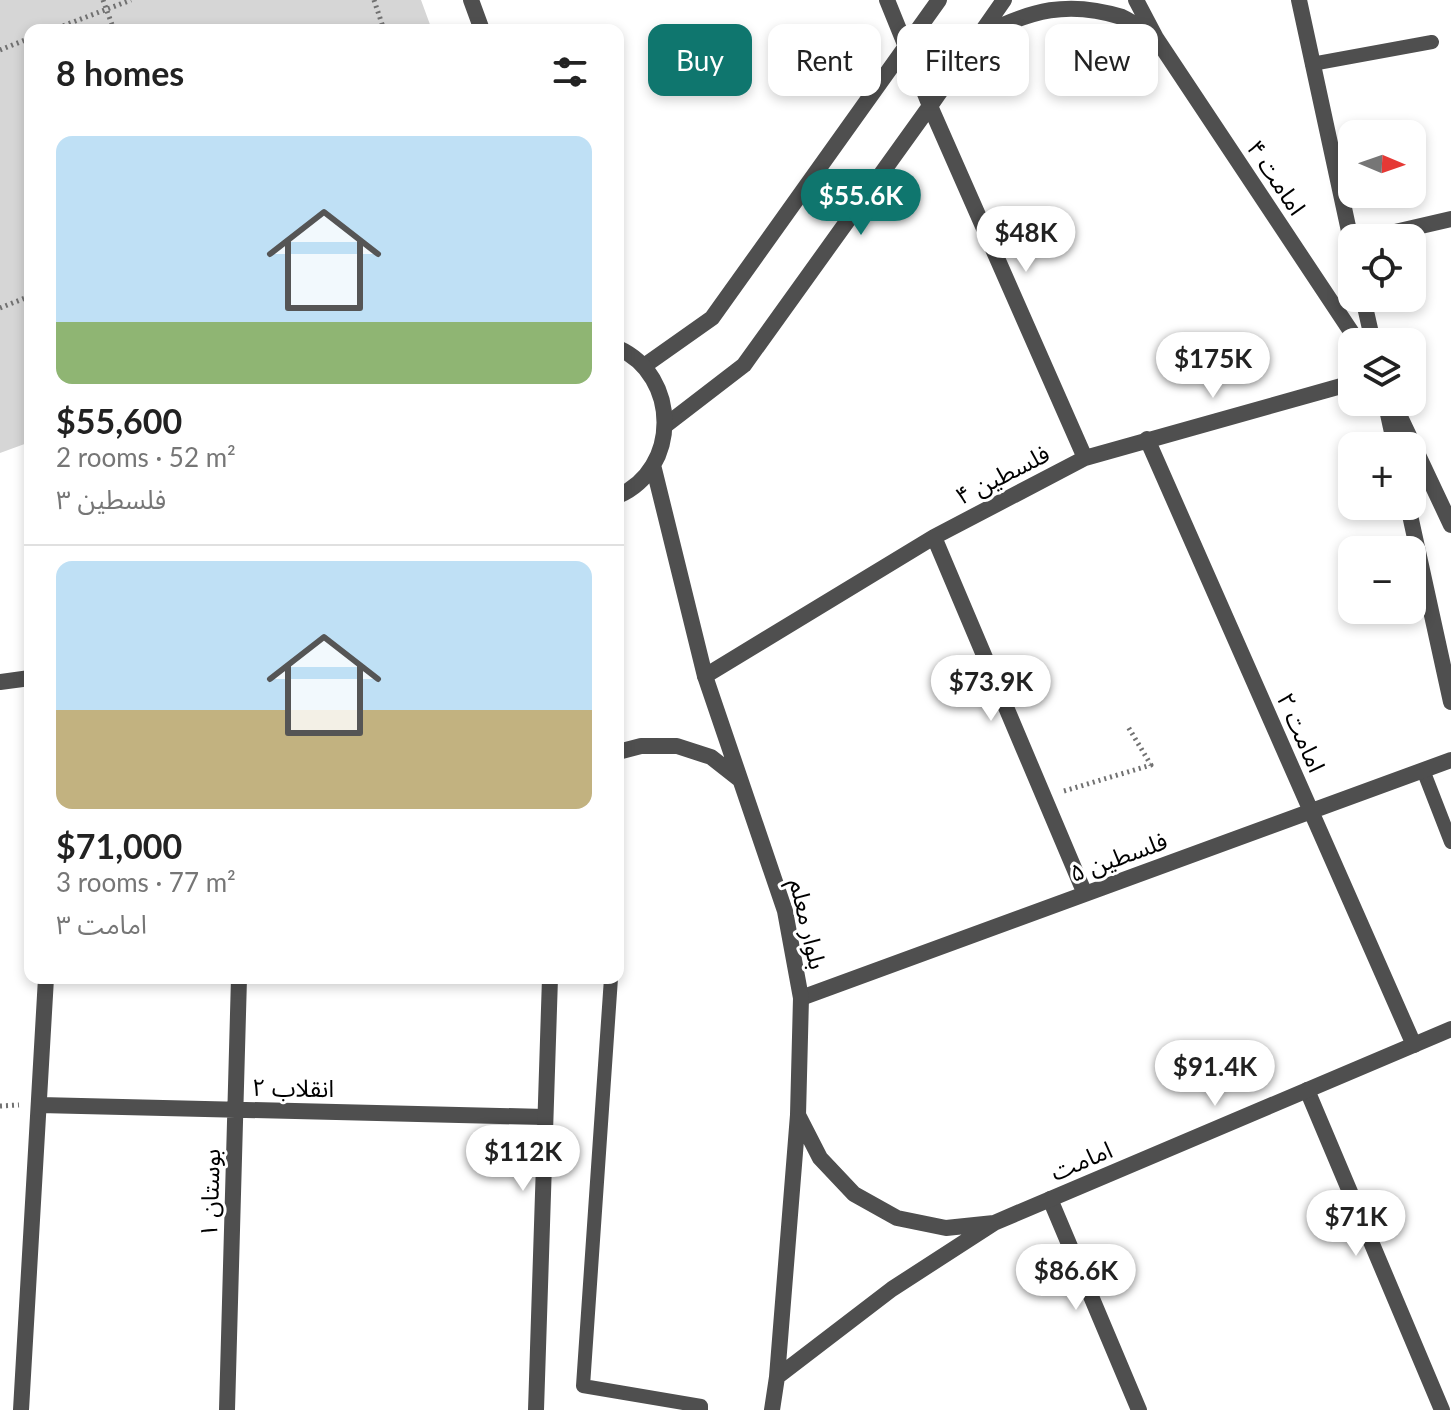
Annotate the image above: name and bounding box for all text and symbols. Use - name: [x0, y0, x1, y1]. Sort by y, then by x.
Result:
- chip: Buy: [648, 24, 752, 96]
- chip: Rent: [768, 24, 881, 96]
- chip: Filters: [897, 24, 1029, 96]
- chip: New: [1045, 24, 1158, 96]
- icon: filters: [548, 50, 592, 94]
- text: 8 homes: [56, 52, 184, 93]
- north arrow: [1338, 120, 1426, 208]
- map controls: [1338, 120, 1426, 624]
- street label: امامت ۴: [1241, 134, 1313, 220]
- pin: $55.6K: [796, 169, 926, 237]
- text: $55.6K: [819, 179, 903, 211]
- icon: home: [252, 188, 396, 332]
- pin: $48K: [979, 206, 1073, 274]
- text: $48K: [994, 216, 1058, 248]
- button: locate: [1338, 224, 1426, 312]
- button: layers: [1338, 328, 1426, 416]
- pin: $175K: [1157, 332, 1269, 400]
- text: $175K: [1174, 342, 1252, 374]
- text: $55,600: [56, 400, 182, 441]
- button: +: [1338, 432, 1426, 520]
- street label: فلسطین ۴: [950, 438, 1054, 510]
- text: 2 rooms · 52 m²: [56, 441, 236, 473]
- text: فلسطین ۳: [56, 483, 166, 515]
- button: −: [1338, 536, 1426, 624]
- icon: home: [252, 613, 396, 757]
- pin: $73.9K: [926, 655, 1056, 723]
- text: $73.9K: [949, 665, 1033, 697]
- street label: امامت ۲: [1272, 688, 1332, 776]
- text: $71,000: [56, 825, 182, 866]
- street label: فلسطین ۵: [1065, 825, 1171, 887]
- text: 3 rooms · 77 m²: [56, 866, 236, 898]
- street label: بلوار معلم: [781, 876, 833, 973]
- text: امامت ۳: [56, 908, 147, 940]
- pin: $91.4K: [1150, 1040, 1280, 1108]
- text: $91.4K: [1173, 1050, 1257, 1082]
- street label: انقلاب ۲: [252, 1072, 334, 1103]
- pin: $112K: [467, 1125, 579, 1193]
- street label: امامت: [1046, 1134, 1116, 1186]
- text: $112K: [484, 1135, 562, 1167]
- street label: بوستان ۱: [193, 1148, 226, 1238]
- pin: $71K: [1309, 1190, 1403, 1258]
- text: $71K: [1324, 1200, 1388, 1232]
- pin: $86.6K: [1011, 1244, 1141, 1312]
- text: $86.6K: [1034, 1254, 1118, 1286]

